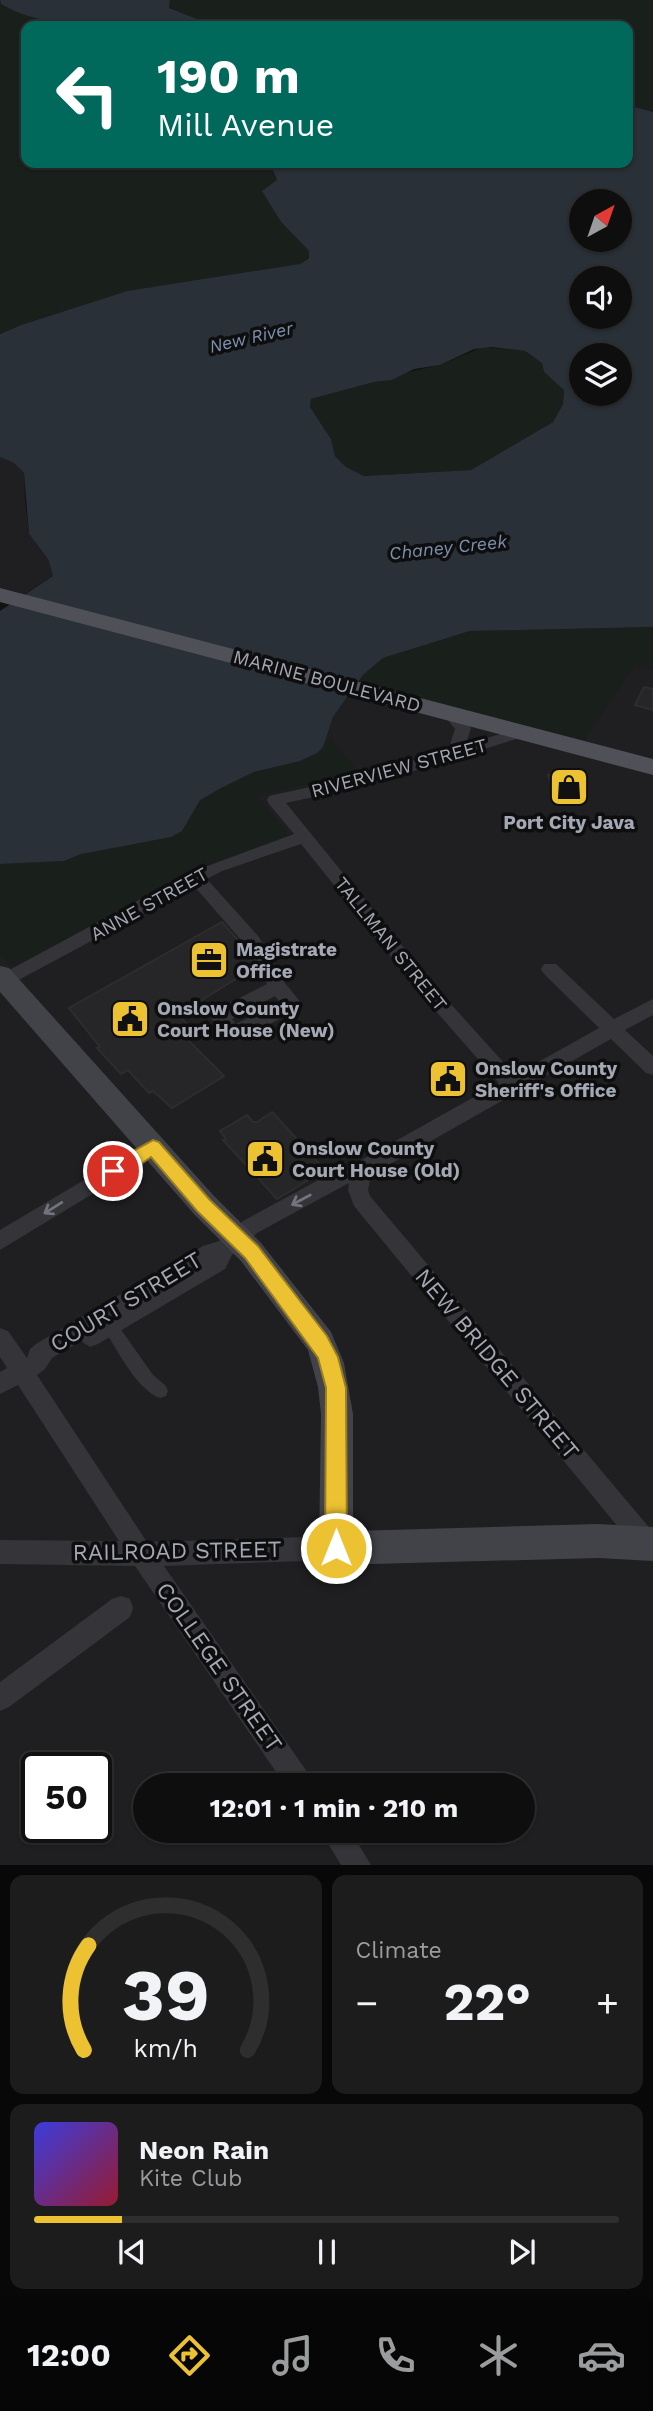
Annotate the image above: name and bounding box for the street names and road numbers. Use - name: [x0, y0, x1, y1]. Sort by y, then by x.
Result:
- street label: MARINE BOULEVARD: [231, 645, 423, 717]
- street label: RIVERVIEW STREET: [309, 733, 489, 803]
- street label: ANNE STREET: [86, 862, 212, 946]
- street label: TALLMAN STREET: [330, 872, 452, 1016]
- street label: COURT STREET: [45, 1246, 207, 1358]
- street label: NEW BRIDGE STREET: [409, 1263, 585, 1465]
- street label: RAILROAD STREET: [72, 1536, 282, 1566]
- street label: COLLEGE STREET: [150, 1577, 288, 1757]

